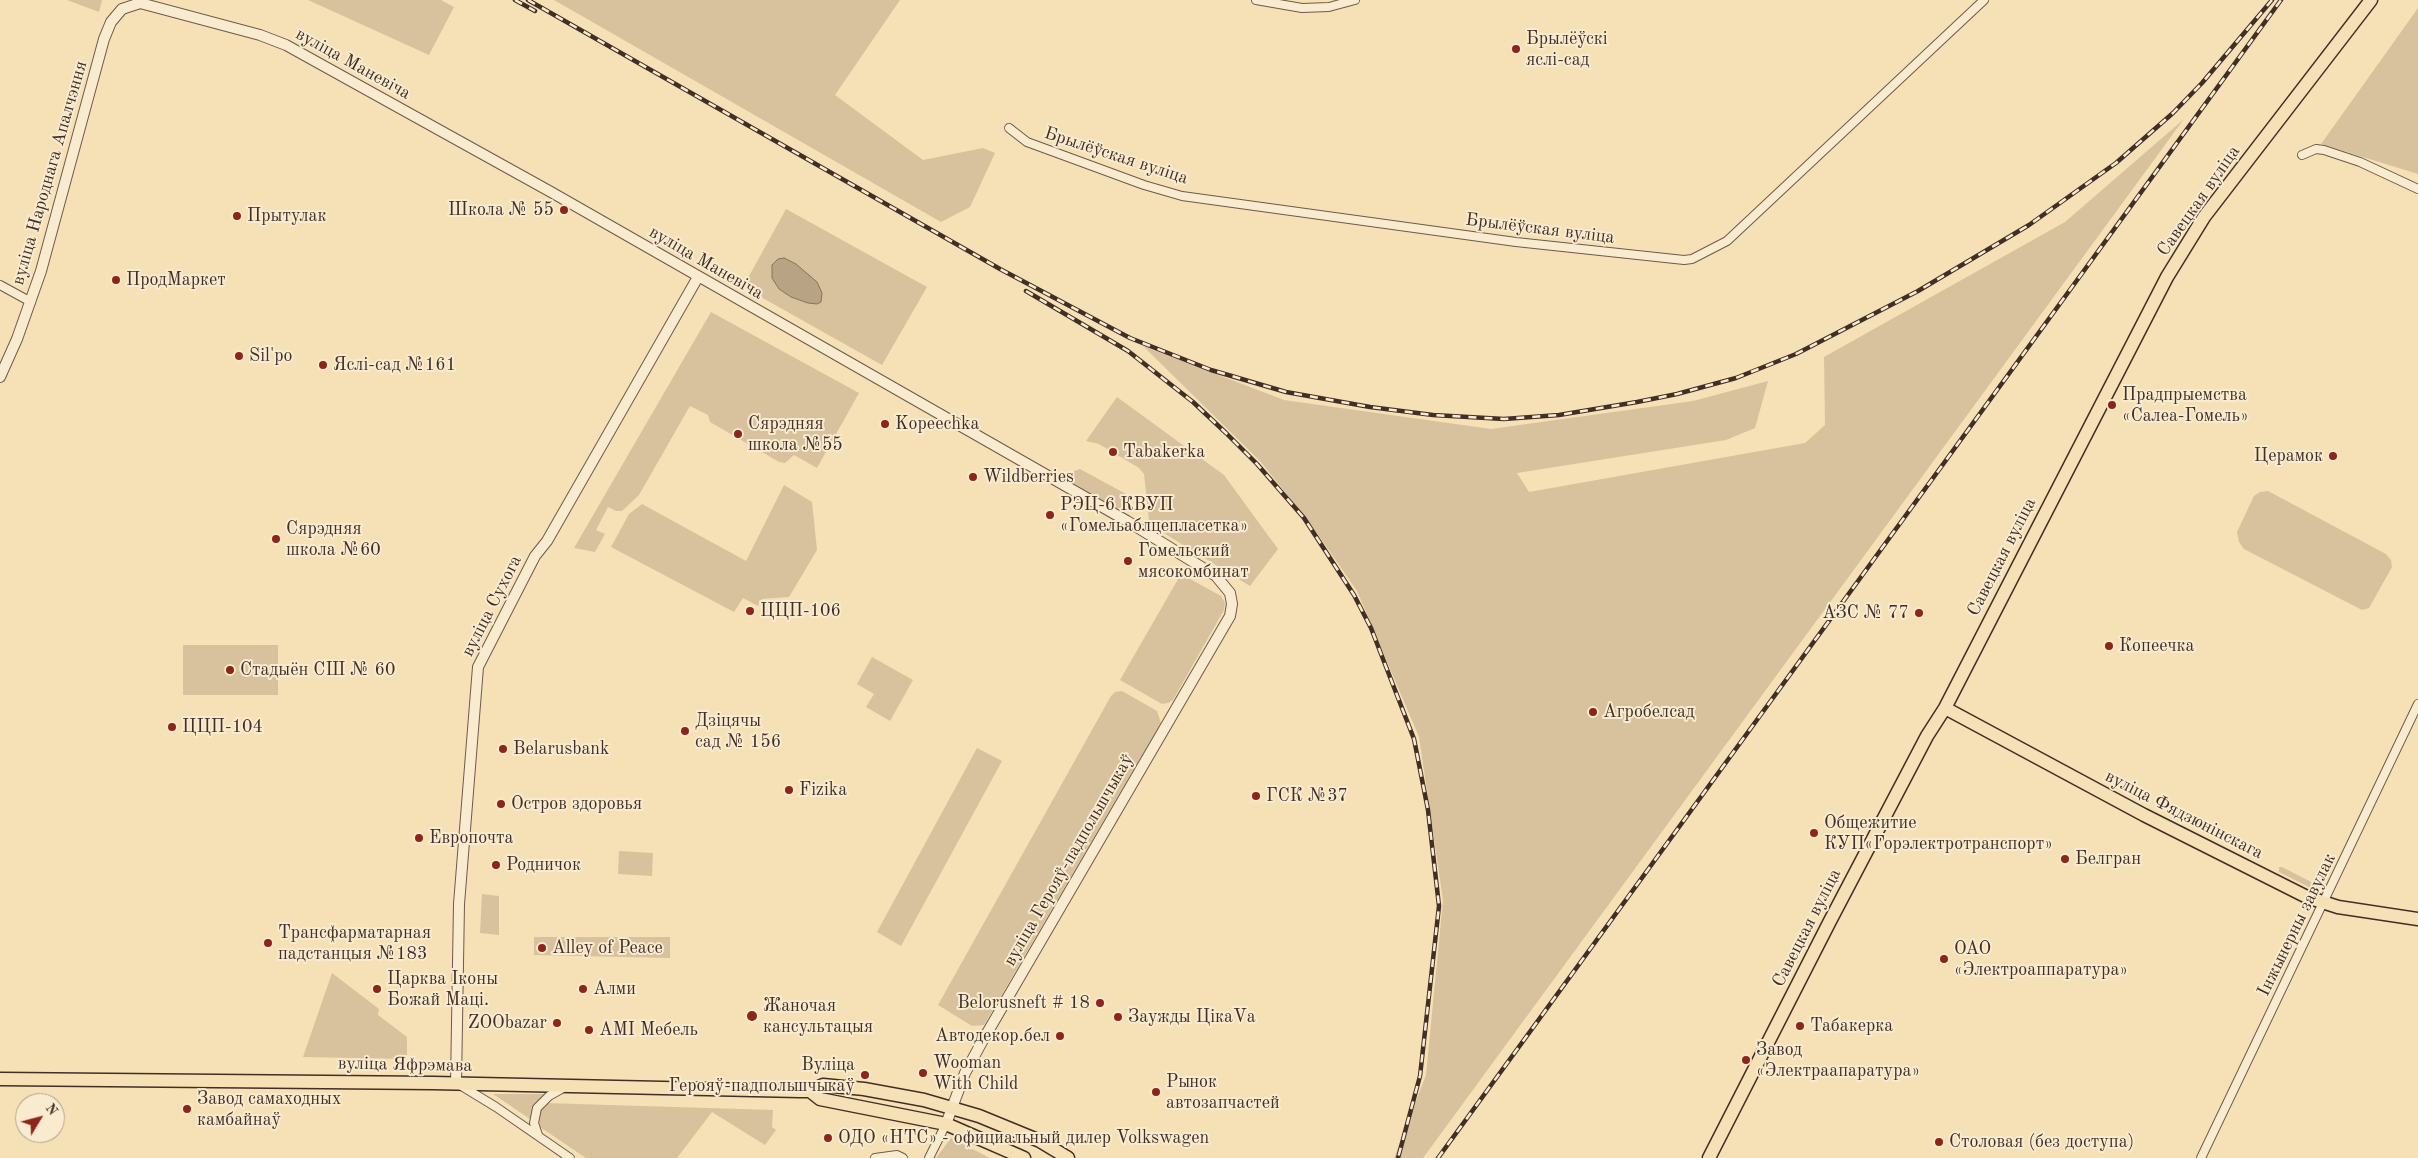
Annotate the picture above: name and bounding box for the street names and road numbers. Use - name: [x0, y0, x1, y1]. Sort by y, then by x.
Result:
- street label: вуліца Маневіча: [292, 23, 414, 105]
- street label: вуліца Народнага Апалчэння: [8, 58, 92, 288]
- street label: Брылёўская вуліца: [1041, 123, 1191, 189]
- street label: Савецкая вуліца: [2153, 142, 2245, 260]
- street label: Брылёўская вуліца: [1464, 209, 1616, 249]
- street label: вуліца Маневіча: [645, 222, 767, 304]
- street label: Савецкая вуліца: [1963, 494, 2041, 620]
- street label: вуліца Сухога: [457, 552, 527, 660]
- street label: вуліца Герояў-падпольшчыкаў: [999, 750, 1139, 970]
- street label: вуліца Фядзюнінскага: [2101, 766, 2267, 864]
- street label: Інжынерны завулак: [2253, 850, 2341, 1000]
- street label: Савецкая вуліца: [1768, 865, 1846, 991]
- street label: вуліца Яфрэмава: [338, 1053, 472, 1077]

